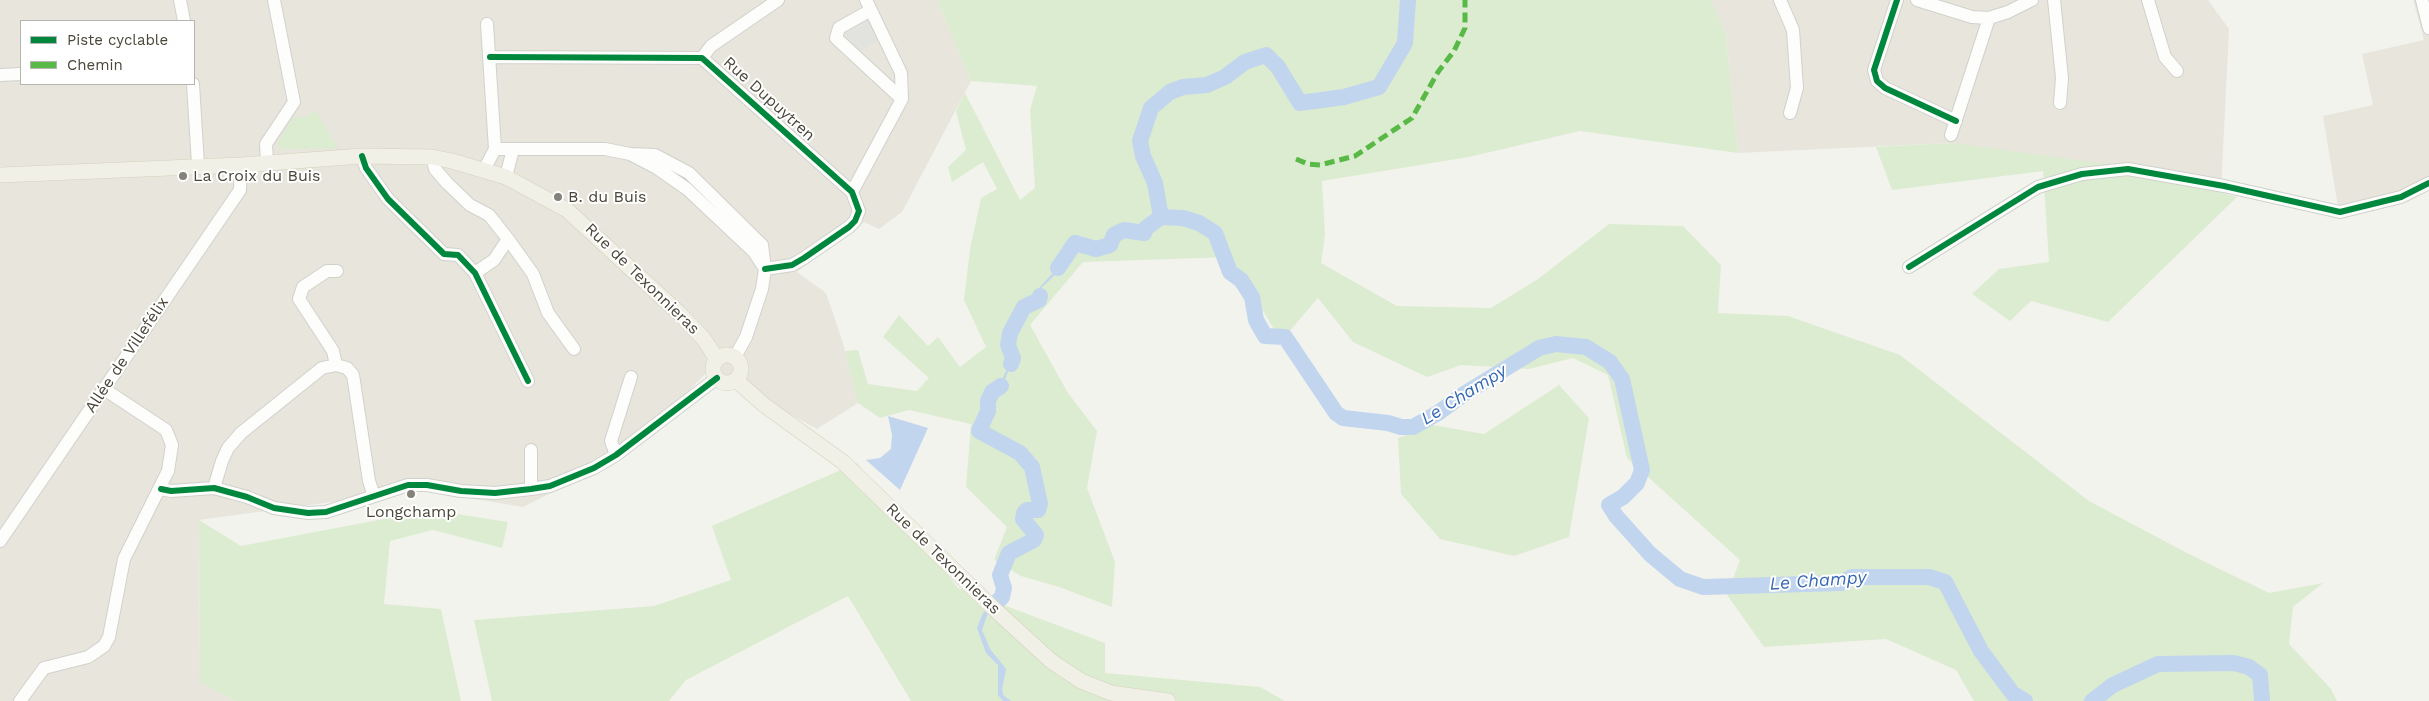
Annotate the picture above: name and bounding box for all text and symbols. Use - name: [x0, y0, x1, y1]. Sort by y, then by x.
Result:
- legend: [20, 20, 195, 85]
- text: Piste cyclable: [67, 31, 168, 49]
- street label: Rue Dupuytren: [719, 53, 819, 145]
- text: Chemin: [67, 56, 123, 74]
- place label: La Croix du Buis: [193, 166, 321, 186]
- marker: La Croix du Buis: [177, 170, 189, 182]
- place label: B. du Buis: [568, 187, 647, 207]
- marker: B. du Buis: [552, 191, 564, 203]
- street label: Rue de Texonnieras: [581, 219, 703, 339]
- street label: Allée de Villefélix: [81, 293, 173, 417]
- water label: Le Champy: [1417, 360, 1511, 430]
- marker: Longchamp: [405, 488, 417, 500]
- street label: Rue de Texonnieras: [882, 499, 1004, 619]
- place label: Longchamp: [366, 502, 456, 522]
- water label: Le Champy: [1769, 567, 1867, 595]

